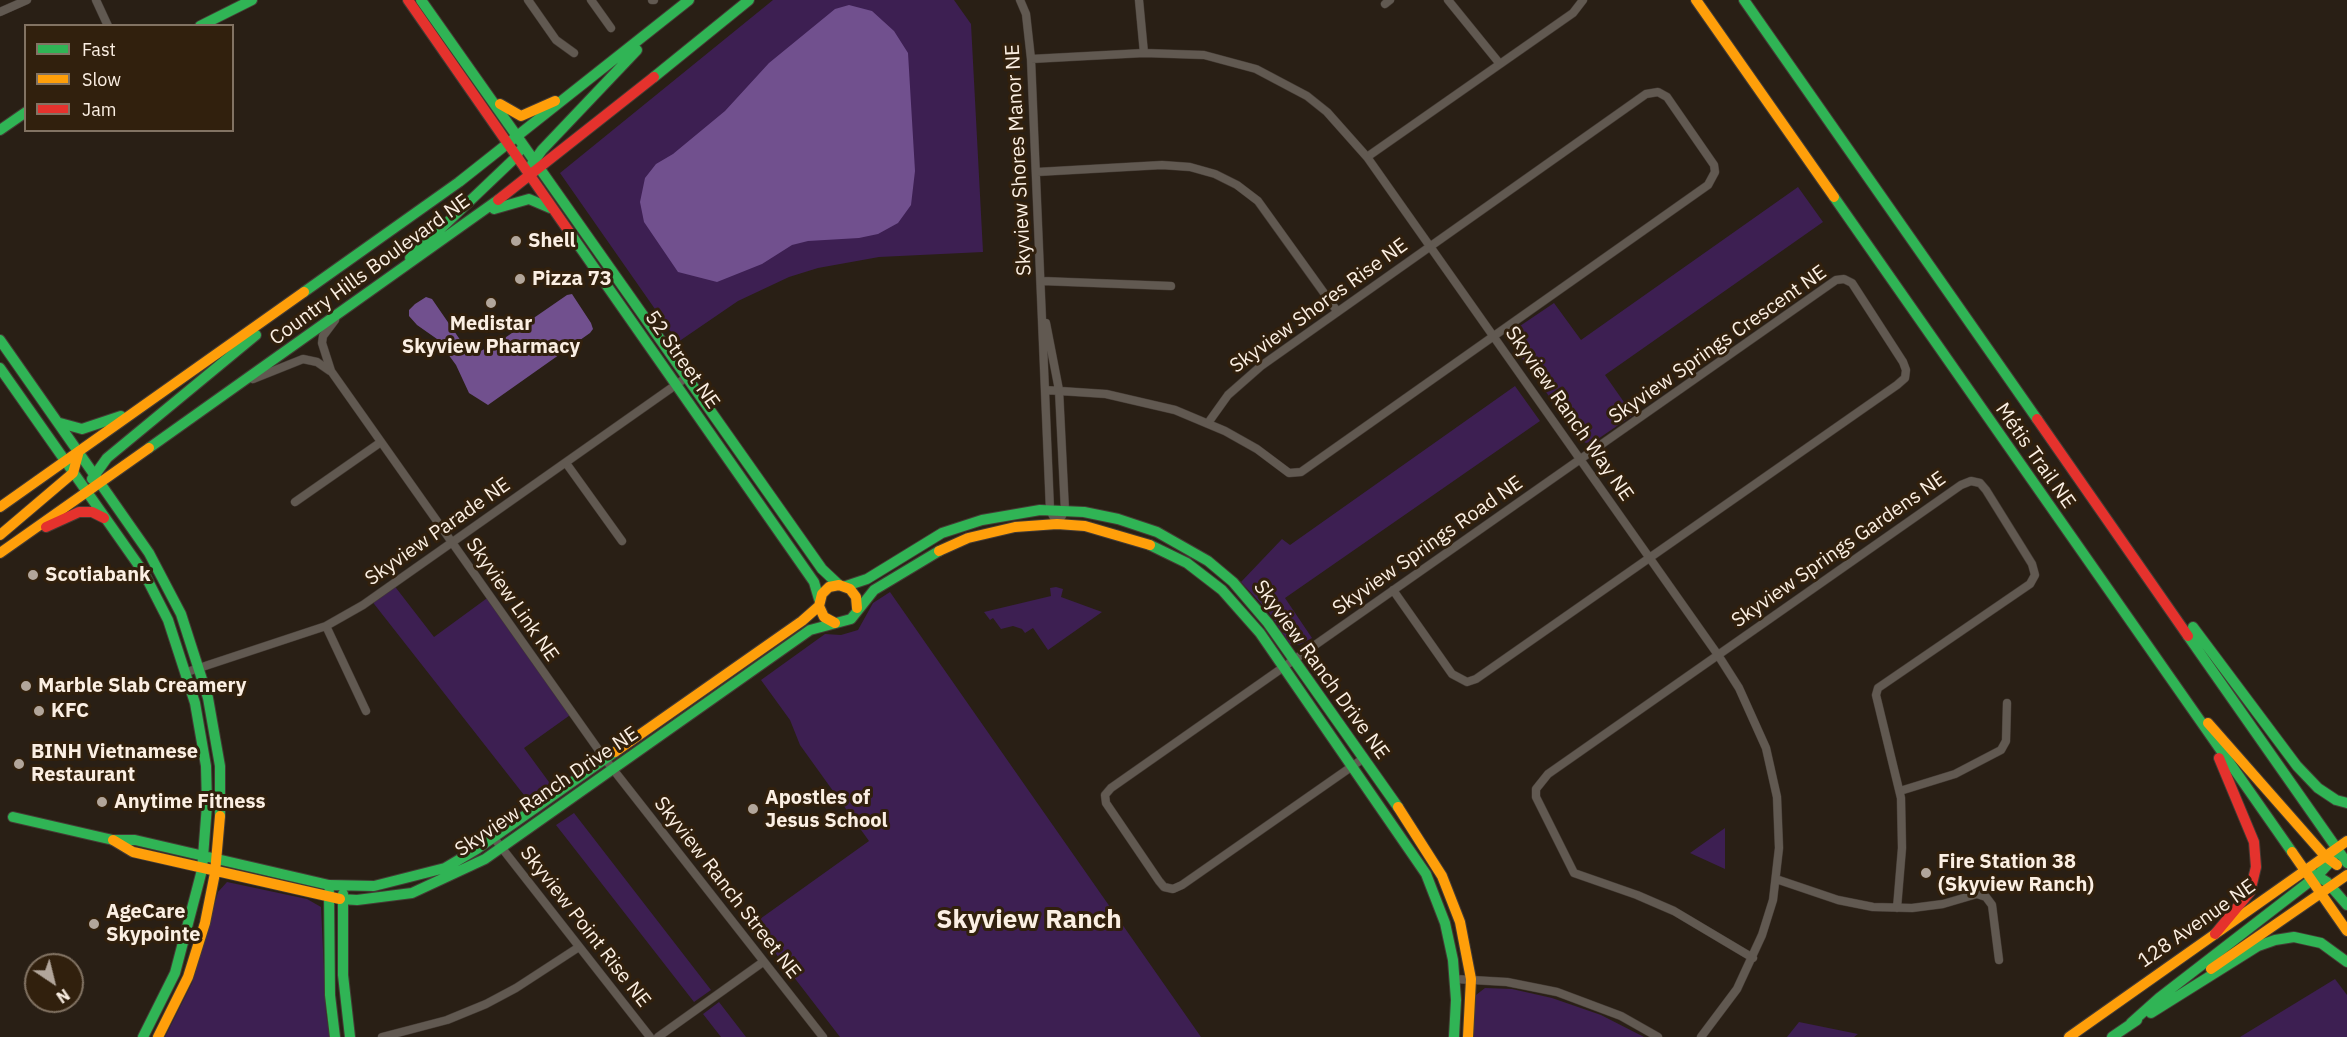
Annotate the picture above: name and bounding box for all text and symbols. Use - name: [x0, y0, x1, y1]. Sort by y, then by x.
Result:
- legend: [24, 24, 234, 132]
- text: Fast: [82, 38, 116, 61]
- street label: Skyview Shores Manor NE: [1001, 43, 1037, 277]
- text: Slow: [82, 68, 121, 91]
- text: Jam: [82, 98, 117, 121]
- street label: Country Hills Boulevard NE: [265, 189, 475, 351]
- place label: Shell: [528, 229, 576, 253]
- street label: Skyview Shores Rise NE: [1225, 233, 1413, 379]
- marker: Shell: [509, 234, 523, 248]
- street label: Skyview Springs Crescent NE: [1605, 261, 1831, 429]
- place label: Pizza 73: [532, 267, 612, 291]
- marker: Pizza 73: [513, 272, 527, 286]
- marker: Medistar Skyview Pharmacy: [484, 296, 498, 310]
- street label: 52 Street NE: [639, 306, 725, 414]
- place label: Medistar Skyview Pharmacy: [402, 312, 580, 359]
- street label: Skyview Ranch Way NE: [1500, 322, 1638, 506]
- street label: Métis Trail NE: [1990, 399, 2080, 513]
- street label: Skyview Springs Gardens NE: [1727, 467, 1951, 633]
- street label: Skyview Springs Road NE: [1328, 471, 1528, 621]
- street label: Skyview Parade NE: [361, 473, 515, 591]
- street label: Skyview Link NE: [460, 534, 564, 666]
- place label: Scotiabank: [45, 563, 151, 587]
- marker: Scotiabank: [26, 568, 40, 582]
- street label: Skyview Ranch Drive NE: [1248, 576, 1394, 764]
- place label: Marble Slab Creamery: [38, 674, 246, 698]
- marker: Marble Slab Creamery: [19, 679, 33, 693]
- place label: KFC: [51, 699, 89, 723]
- marker: KFC: [32, 704, 46, 718]
- street label: Skyview Ranch Drive NE: [451, 722, 643, 862]
- place label: BINH Vietnamese Restaurant: [31, 740, 198, 787]
- marker: BINH Vietnamese Restaurant: [12, 757, 26, 771]
- place label: Apostles of Jesus School: [765, 786, 888, 833]
- place label: Anytime Fitness: [114, 790, 266, 814]
- street label: Skyview Ranch Street NE: [649, 792, 805, 984]
- marker: Anytime Fitness: [95, 795, 109, 809]
- marker: Apostles of Jesus School: [746, 802, 760, 816]
- street label: Skyview Point Rise NE: [515, 842, 655, 1012]
- place label: Fire Station 38 (Skyview Ranch): [1938, 850, 2094, 897]
- marker: Fire Station 38 (Skyview Ranch): [1919, 866, 1933, 880]
- street label: 128 Avenue NE: [2134, 875, 2260, 973]
- place label: AgeCare Skypointe: [106, 900, 200, 947]
- district label: Skyview Ranch: [936, 904, 1122, 936]
- marker: AgeCare Skypointe: [87, 917, 101, 931]
- north arrow: [24, 953, 84, 1013]
- text: N: [53, 985, 74, 1008]

